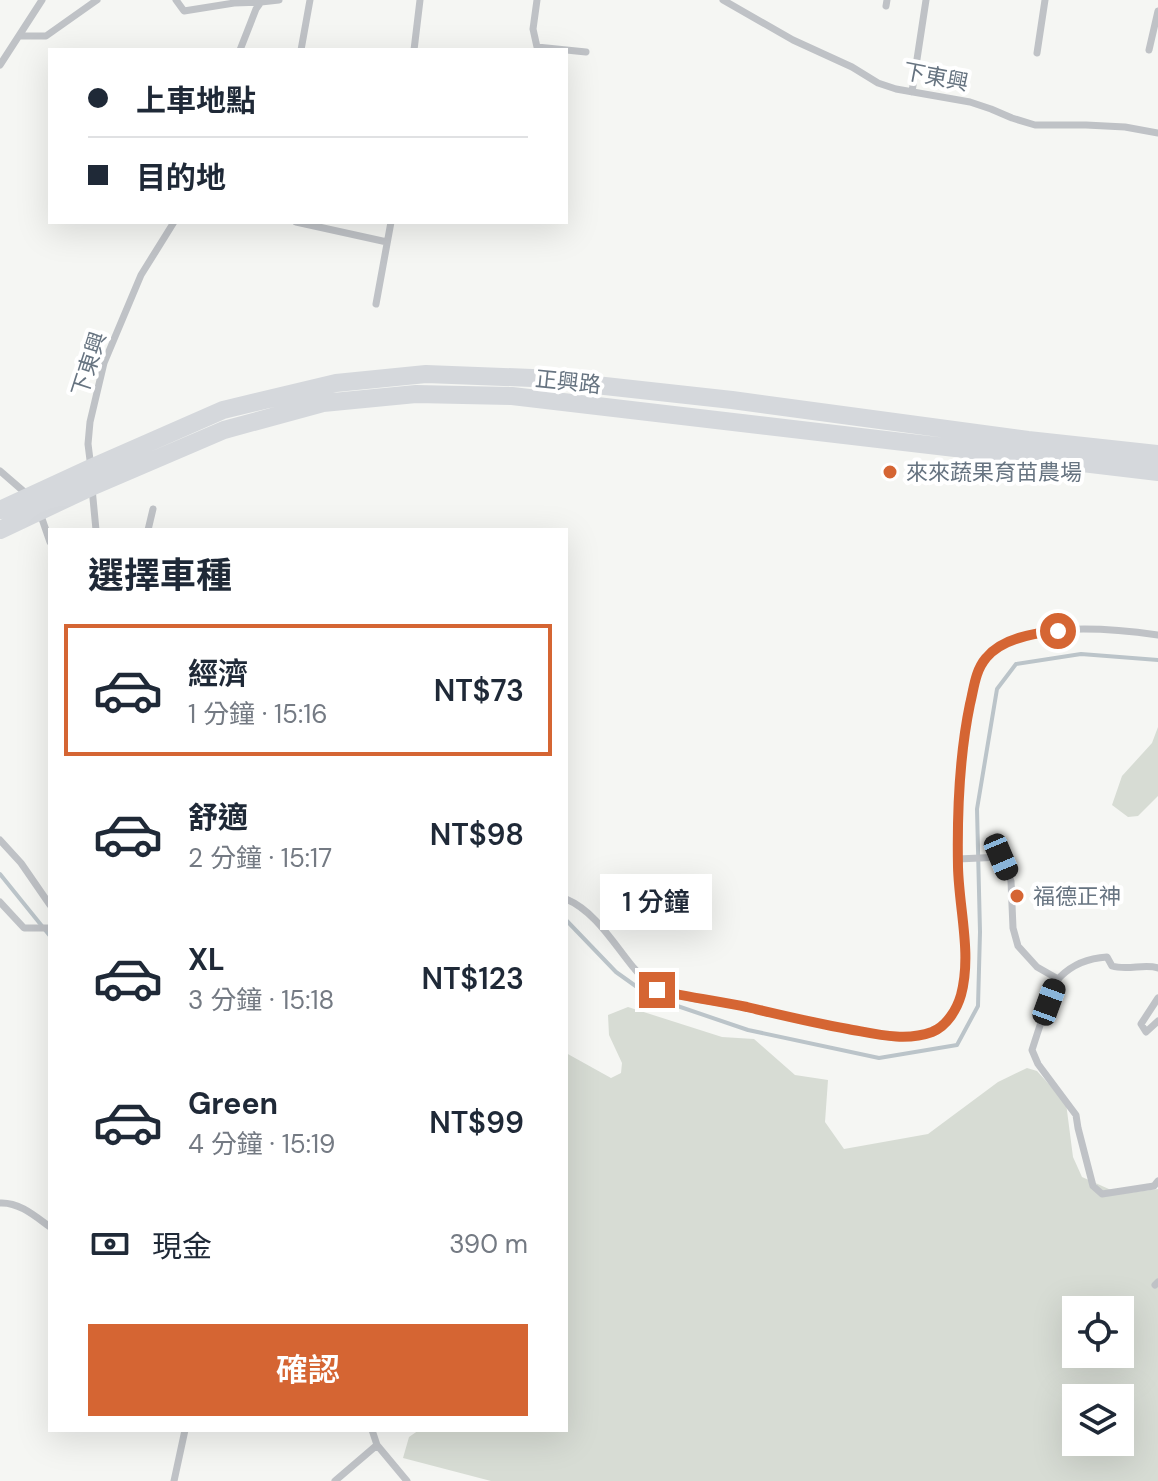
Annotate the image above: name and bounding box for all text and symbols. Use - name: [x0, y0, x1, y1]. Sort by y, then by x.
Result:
- street label: 下東興: [901, 56, 971, 98]
- text: 上車地點: [136, 81, 256, 120]
- text: 目的地: [136, 158, 226, 197]
- street label: 下東興: [65, 328, 113, 400]
- street label: 正興路: [534, 364, 602, 400]
- place label: 來來蔬果育苗農場: [906, 458, 1082, 487]
- marker: 來來蔬果育苗農場: [881, 463, 899, 481]
- text: 選擇車種: [88, 552, 232, 599]
- route start: [1040, 613, 1076, 649]
- icon: car: [92, 654, 164, 726]
- text: 經濟: [188, 654, 248, 693]
- text: NT$73: [434, 671, 524, 710]
- text: 1 分鐘 · 15:16: [188, 697, 328, 731]
- icon: car: [92, 798, 164, 870]
- text: 舒適: [188, 798, 248, 837]
- text: NT$98: [430, 815, 524, 854]
- car: [981, 830, 1021, 884]
- text: 2 分鐘 · 15:17: [188, 841, 332, 875]
- callout: 1 分鐘: [601, 874, 713, 930]
- place label: 福德正神: [1033, 882, 1121, 911]
- text: 1 分鐘: [622, 885, 690, 919]
- marker: 福德正神: [1008, 887, 1026, 905]
- text: XL: [188, 940, 225, 979]
- icon: car: [92, 942, 164, 1014]
- text: NT$123: [422, 959, 524, 998]
- route end: [639, 972, 675, 1008]
- car: [1030, 975, 1068, 1029]
- text: 3 分鐘 · 15:18: [188, 983, 334, 1017]
- text: Green: [188, 1084, 278, 1123]
- icon: car: [92, 1086, 164, 1158]
- text: NT$99: [429, 1103, 524, 1142]
- text: 4 分鐘 · 15:19: [188, 1127, 335, 1161]
- icon: cash: [88, 1222, 132, 1266]
- text: 現金: [152, 1227, 212, 1266]
- text: 390 m: [449, 1227, 528, 1261]
- map controls: [1062, 1296, 1134, 1456]
- button: locate: [1062, 1296, 1134, 1368]
- button: 確認: [88, 1324, 528, 1416]
- button: layers: [1062, 1384, 1134, 1456]

